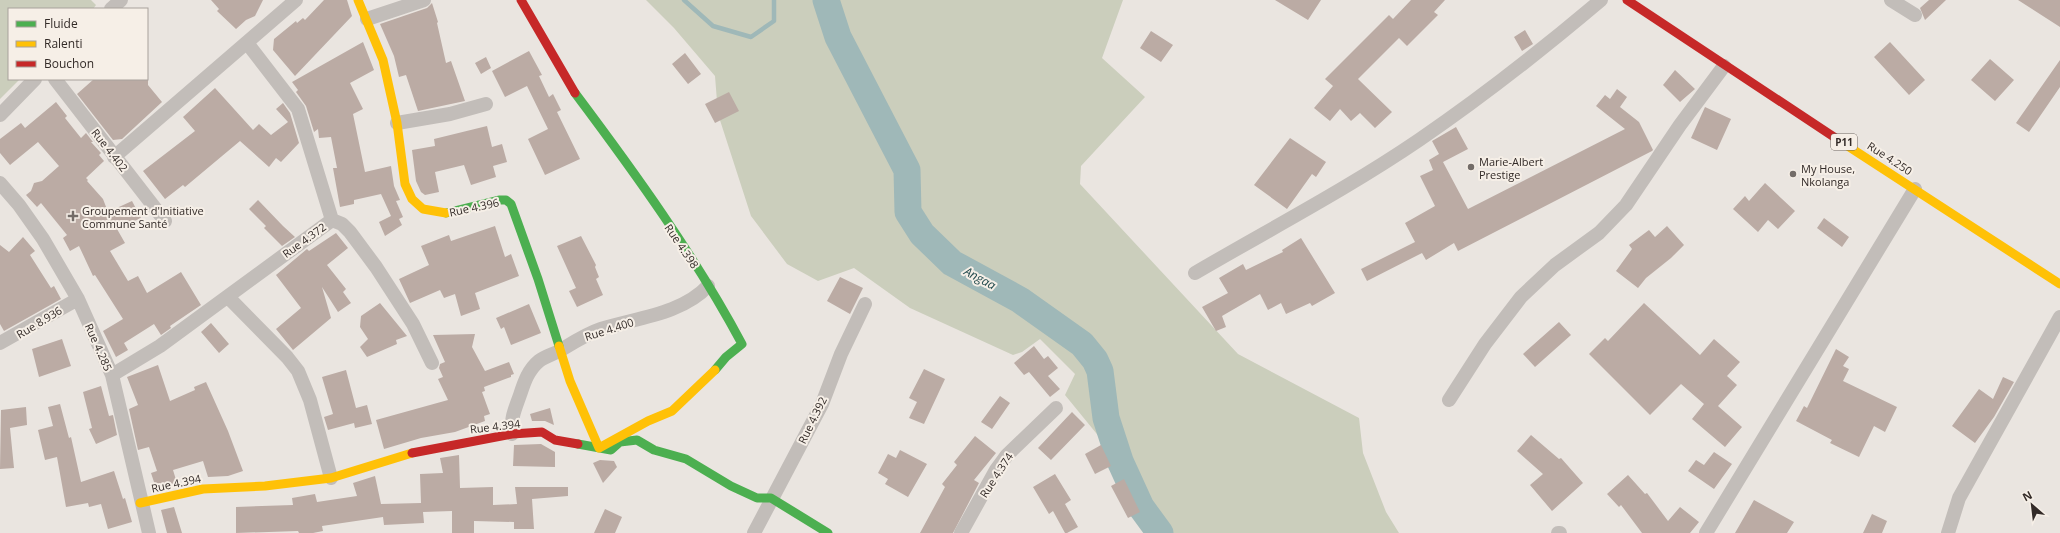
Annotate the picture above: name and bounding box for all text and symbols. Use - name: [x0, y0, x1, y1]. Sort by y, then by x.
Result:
- legend: [8, 8, 148, 80]
- text: Fluide: [44, 15, 78, 32]
- text: Ralenti: [44, 35, 83, 52]
- text: Bouchon: [44, 55, 94, 72]
- street label: Rue 4.402: [89, 125, 131, 175]
- road number: P11: [1831, 134, 1857, 150]
- street label: Rue 4.250: [1865, 138, 1915, 178]
- place label: Marie-Albert Prestige: [1479, 154, 1543, 182]
- place label: My House, Nkolanga: [1801, 161, 1855, 189]
- marker: Marie-Albert Prestige: [1466, 162, 1476, 172]
- marker: My House, Nkolanga: [1788, 169, 1798, 179]
- street label: Rue 4.396: [448, 194, 500, 220]
- place label: Groupement d'Initiative Commune Santé: [82, 203, 204, 231]
- marker: Groupement d'Initiative Commune Santé: [67, 210, 79, 222]
- street label: Rue 4.372: [279, 219, 329, 261]
- street label: Rue 4.398: [662, 221, 702, 271]
- water label: Angaa: [960, 262, 999, 293]
- street label: Rue 8.936: [13, 303, 65, 341]
- street label: Rue 4.400: [583, 314, 635, 344]
- street label: Rue 4.285: [82, 321, 116, 373]
- street label: Rue 4.392: [794, 394, 830, 446]
- street label: Rue 4.394: [469, 415, 522, 437]
- street label: Rue 4.374: [976, 449, 1016, 500]
- street label: Rue 4.394: [150, 470, 203, 496]
- north arrow: [2012, 485, 2052, 525]
- text: N: [2020, 487, 2035, 504]

